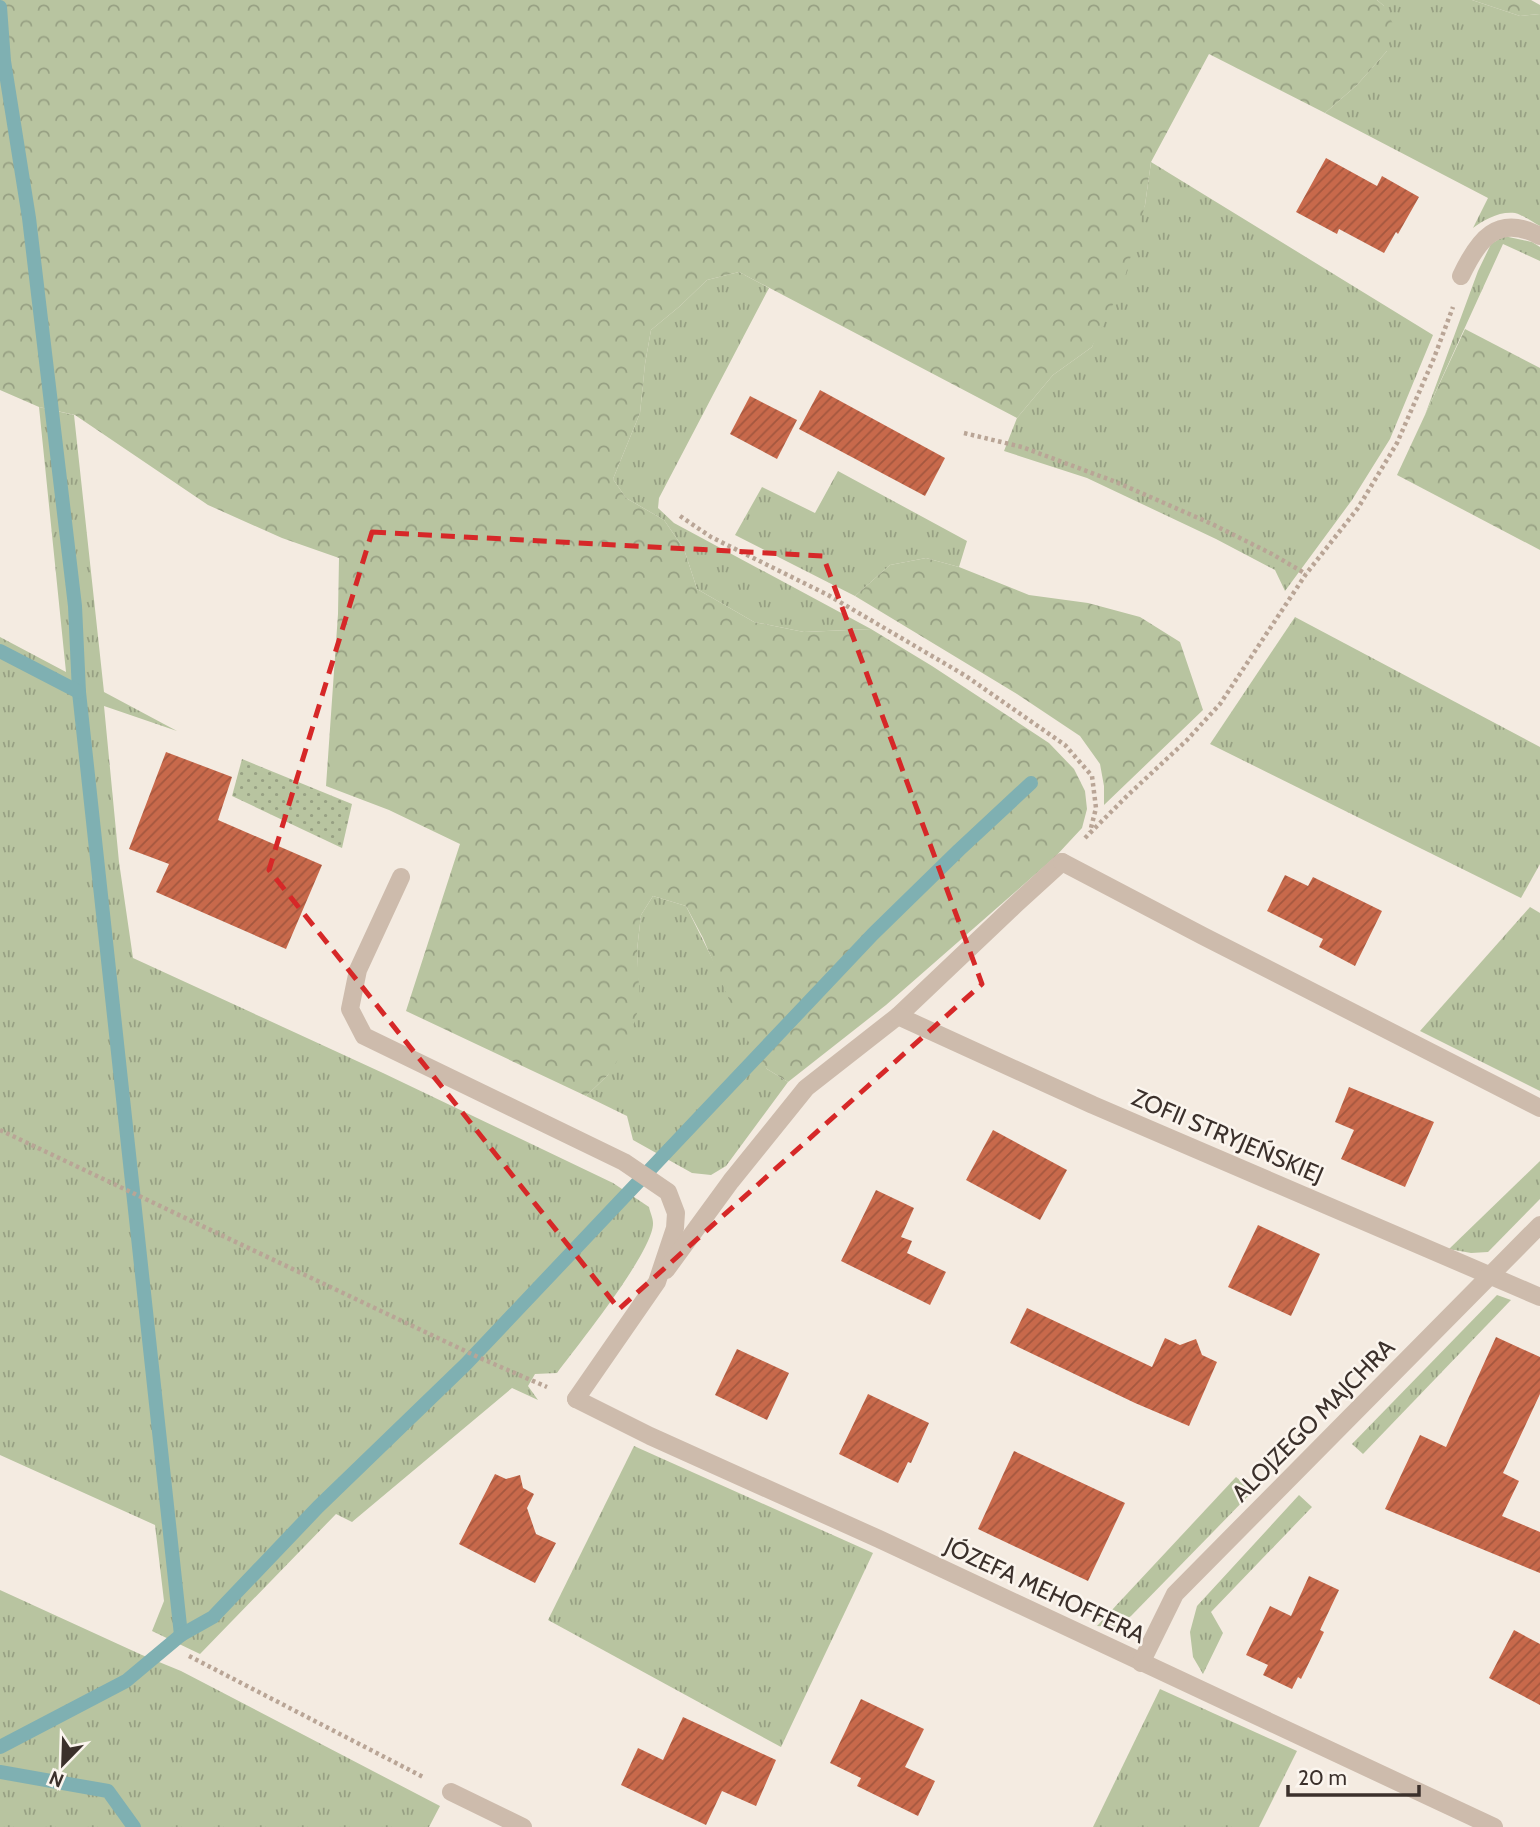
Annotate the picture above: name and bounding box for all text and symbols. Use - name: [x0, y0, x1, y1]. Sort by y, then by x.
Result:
- street label: ZOFII STRYJEŃSKIEJ: [1128, 1083, 1328, 1189]
- street label: ALOJZEGO MAJCHRA: [1226, 1332, 1401, 1507]
- street label: JÓZEFA MEHOFFERA: [939, 1530, 1150, 1649]
- north arrow: [28, 1729, 98, 1799]
- scale bar: [1288, 1754, 1419, 1798]
- text: 20 m: [1298, 1765, 1347, 1790]
- text: N: [46, 1766, 67, 1792]

